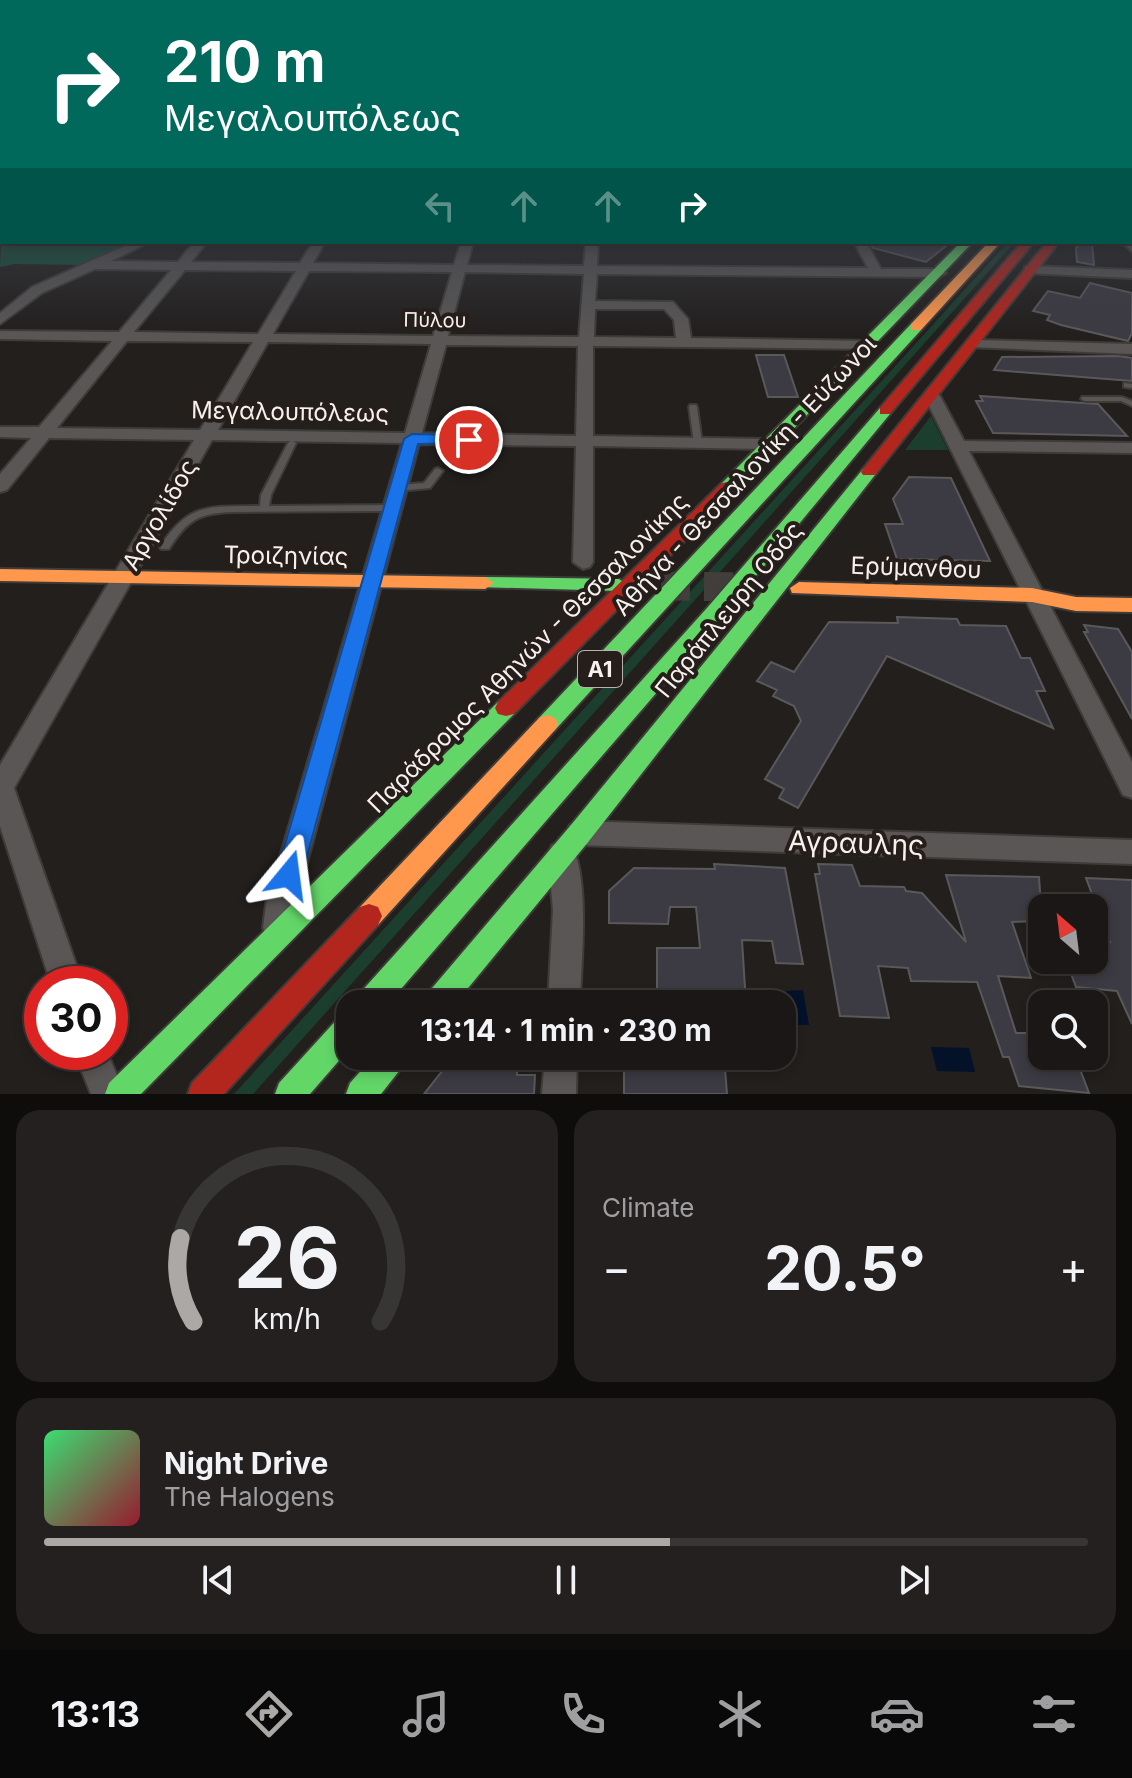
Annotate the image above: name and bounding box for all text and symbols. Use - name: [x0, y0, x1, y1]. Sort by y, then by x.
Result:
- text: 210 m: [164, 28, 326, 96]
- icon: right: [32, 32, 136, 136]
- text: Μεγαλουπόλεως: [164, 96, 461, 140]
- icon: left: [418, 184, 462, 228]
- icon: ahead: [502, 184, 546, 228]
- icon: ahead: [586, 184, 630, 228]
- icon: right: [670, 184, 714, 228]
- street label: Πύλου: [403, 307, 467, 333]
- street label: Αθήνα - Θεσσαλονίκη - Εύζωνοι: [607, 329, 882, 622]
- street label: Μεγαλουπόλεως: [191, 395, 389, 428]
- pin: [435, 406, 503, 474]
- icon: arrive: [447, 418, 491, 462]
- street label: Αργολίδος: [116, 454, 203, 575]
- street label: Παράδρομος Αθηνών - Θεσσαλονίκης: [362, 487, 694, 819]
- street label: Παράπλευρη Οδός: [649, 516, 808, 703]
- street label: Τροιζηνίας: [223, 540, 349, 571]
- street label: Ερύμανθου: [850, 551, 982, 584]
- road number: Α1: [578, 651, 622, 687]
- street label: Αγραυλης: [787, 824, 925, 862]
- position arrow: [247, 833, 331, 917]
- north arrow: [1028, 894, 1108, 974]
- map controls: [1028, 894, 1108, 1070]
- speed limit sign: 30: [24, 966, 128, 1070]
- button: search: [1028, 990, 1108, 1070]
- text: 13:14 · 1 min · 230 m: [420, 1012, 712, 1048]
- text: Climate: [602, 1192, 694, 1223]
- text: 26: [234, 1207, 340, 1308]
- text: 20.5°: [764, 1232, 926, 1304]
- text: −: [602, 1241, 631, 1295]
- text: +: [1059, 1241, 1088, 1295]
- text: km/h: [253, 1301, 321, 1336]
- text: Night Drive: [164, 1445, 328, 1481]
- text: The Halogens: [164, 1481, 335, 1512]
- icon: previous: [196, 1558, 240, 1602]
- icon: pause: [544, 1558, 588, 1602]
- icon: next: [892, 1558, 936, 1602]
- icon: directions: [241, 1686, 297, 1742]
- icon: music: [398, 1686, 454, 1742]
- icon: phone: [555, 1686, 611, 1742]
- icon: climate: [712, 1686, 768, 1742]
- icon: car: [869, 1686, 925, 1742]
- icon: filters: [1026, 1686, 1082, 1742]
- text: 13:13: [50, 1692, 140, 1736]

